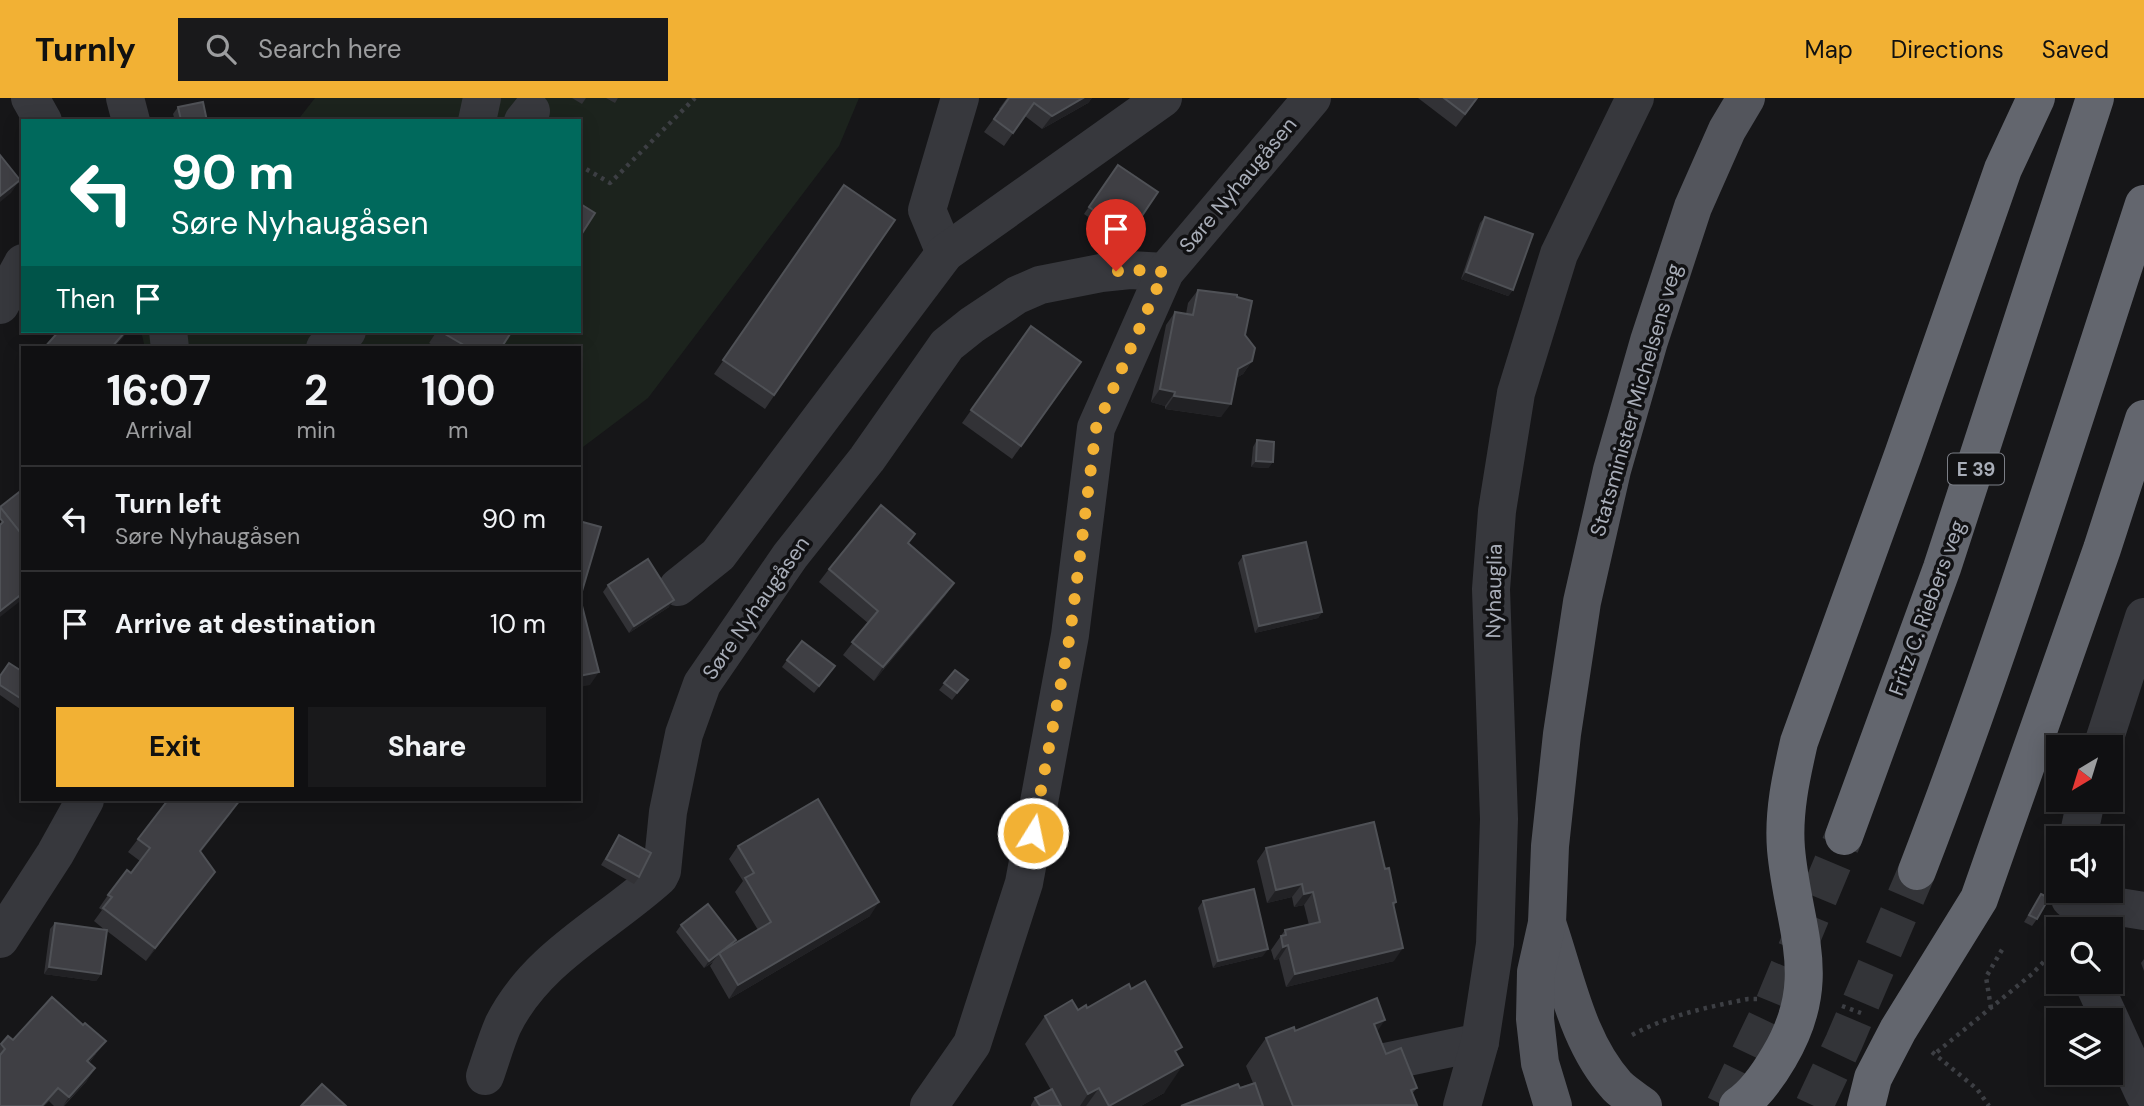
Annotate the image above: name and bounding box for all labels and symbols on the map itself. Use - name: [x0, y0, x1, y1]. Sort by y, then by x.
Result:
- street label: Søre Nyhaugåsen: [1173, 111, 1303, 259]
- pin: [1086, 199, 1146, 271]
- street label: Statsminister Michelsens veg: [1584, 260, 1688, 540]
- road number: E 39: [1948, 454, 2004, 484]
- street label: Fritz C. Riebers veg: [1882, 516, 1972, 700]
- street label: Søre Nyhaugåsen: [696, 531, 816, 685]
- street label: Nyhauglia: [1479, 543, 1509, 639]
- north arrow: [2046, 735, 2123, 812]
- position arrow: [996, 796, 1070, 870]

